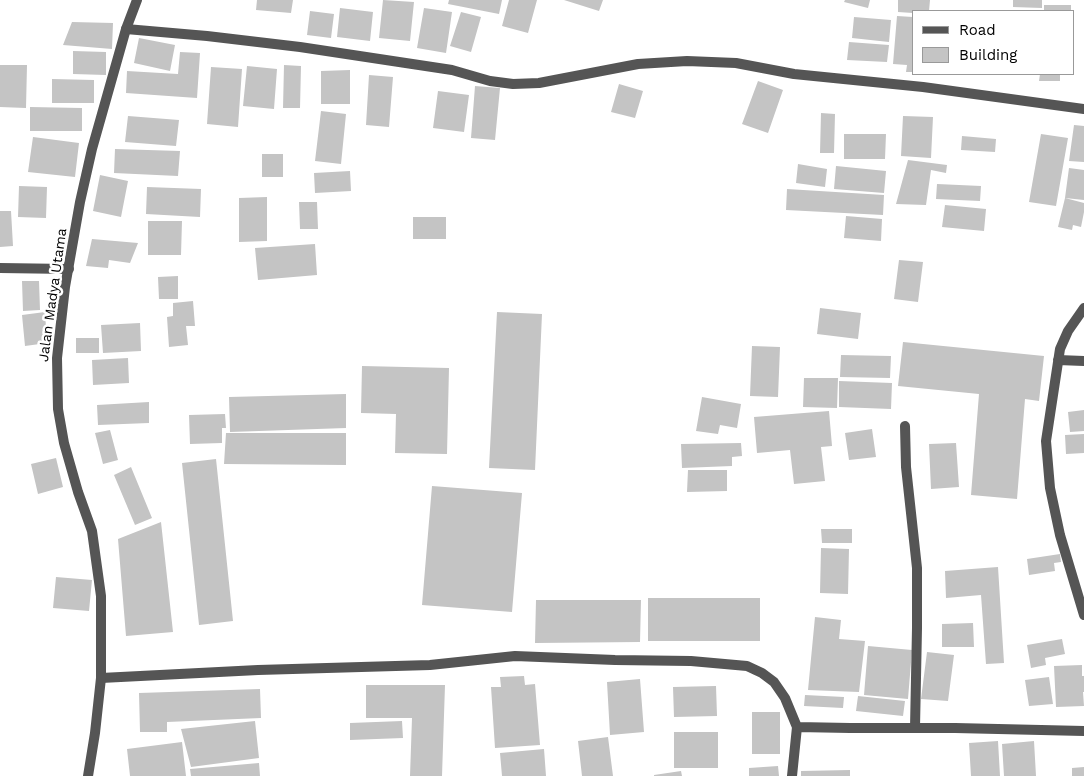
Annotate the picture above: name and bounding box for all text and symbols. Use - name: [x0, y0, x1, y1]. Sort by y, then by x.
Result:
- legend: [912, 10, 1074, 75]
- text: Road: [959, 21, 996, 39]
- text: Building: [959, 46, 1017, 64]
- street label: Jalan Madya Utama: [35, 227, 71, 363]

